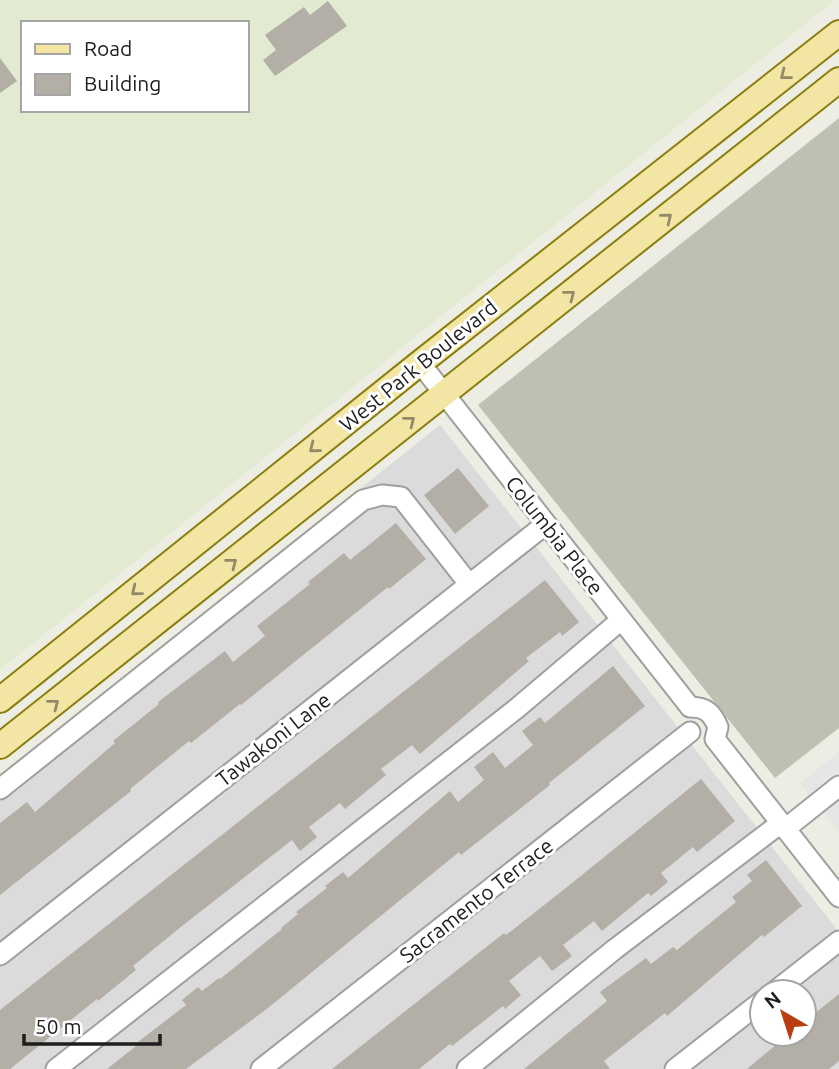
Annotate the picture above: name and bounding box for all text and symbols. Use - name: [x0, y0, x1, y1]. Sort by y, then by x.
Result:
- legend: [21, 21, 248, 112]
- text: Road: [84, 36, 132, 60]
- one-way arrow: [781, 66, 793, 79]
- text: Building: [84, 71, 161, 95]
- one-way arrow: [659, 214, 671, 227]
- one-way arrow: [562, 291, 574, 304]
- street label: West Park Boulevard: [335, 294, 501, 436]
- one-way arrow: [403, 417, 415, 430]
- one-way arrow: [309, 440, 322, 452]
- street label: Columbia Place: [501, 471, 609, 599]
- one-way arrow: [224, 558, 237, 571]
- one-way arrow: [132, 582, 144, 595]
- street label: Tawakoni Lane: [211, 687, 335, 791]
- one-way arrow: [46, 699, 58, 712]
- street label: Sacramento Terrace: [395, 833, 557, 967]
- north arrow: [748, 978, 818, 1048]
- text: N: [760, 987, 785, 1013]
- scale bar: [24, 1002, 161, 1046]
- text: 50 m: [35, 1014, 82, 1038]

